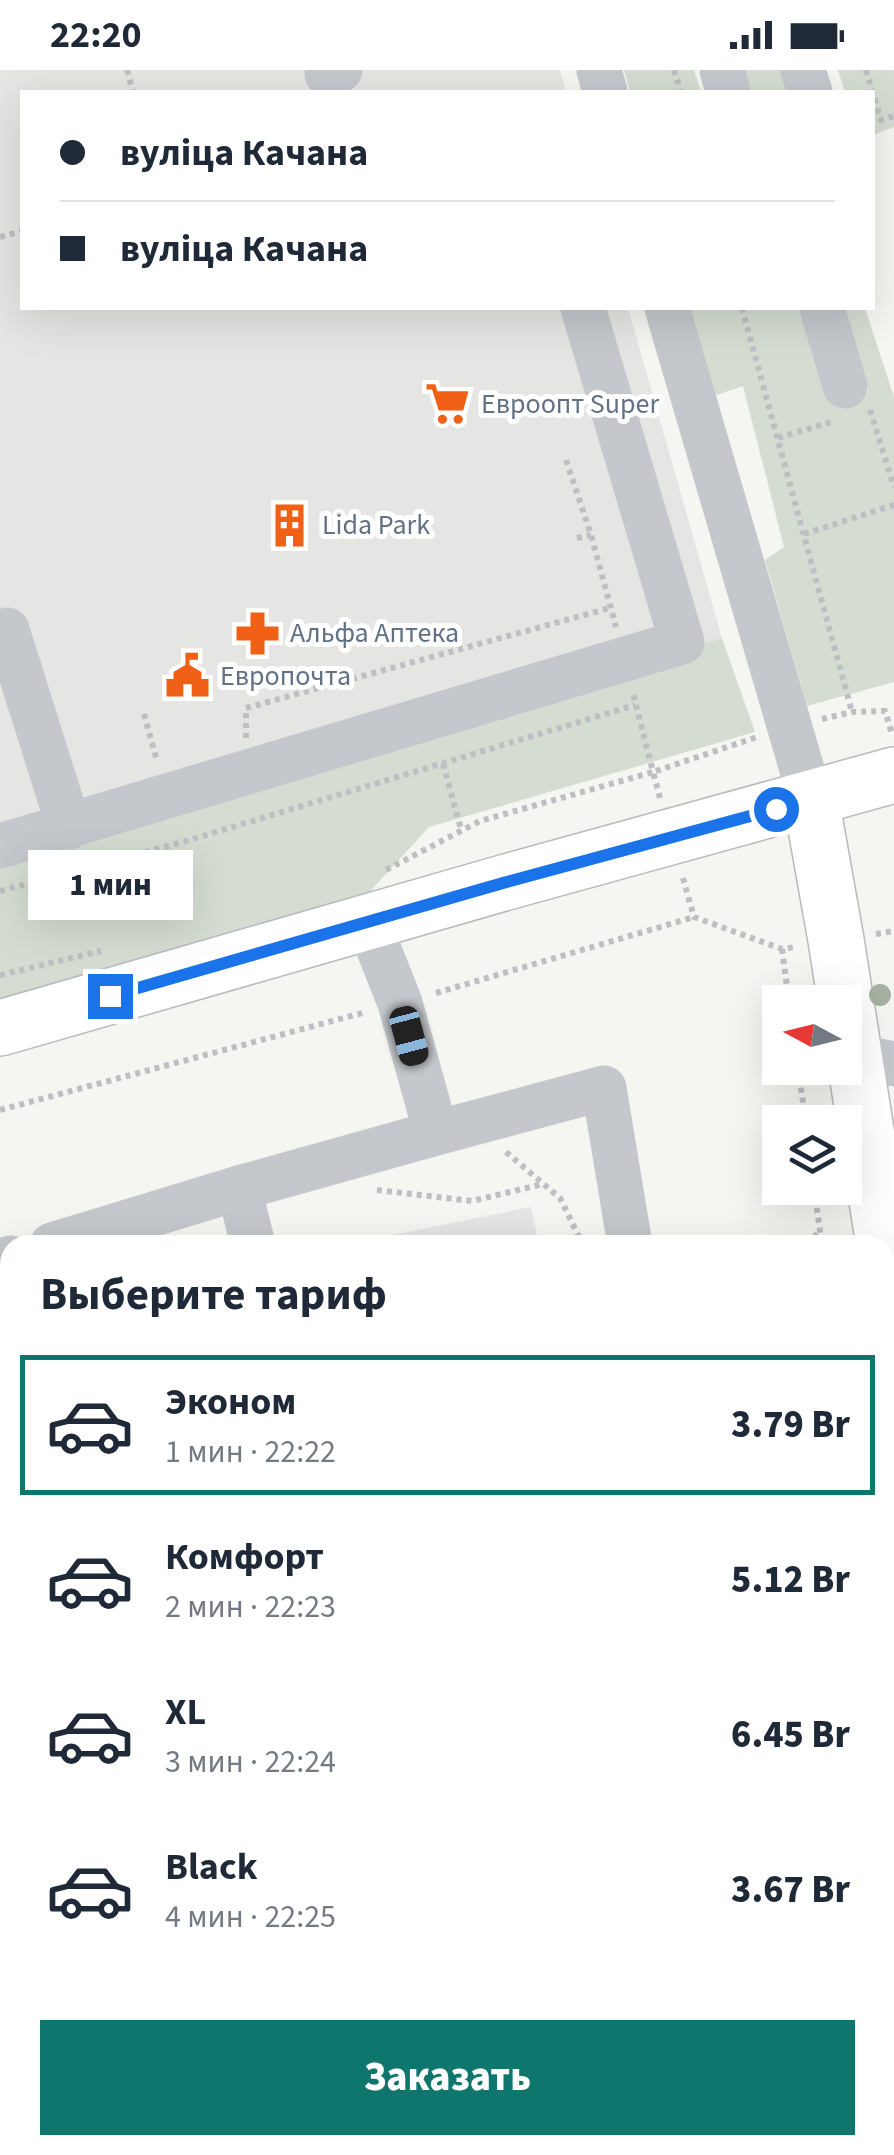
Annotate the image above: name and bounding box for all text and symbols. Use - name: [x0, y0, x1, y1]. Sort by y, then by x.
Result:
- text: 22:20: [50, 8, 142, 62]
- text: вуліца Качана: [120, 126, 368, 180]
- text: вуліца Качана: [120, 222, 368, 276]
- supermarket icon: Евроопт Super: [424, 380, 472, 428]
- place label: Евроопт Super: [481, 384, 659, 424]
- building icon: Lida Park: [265, 501, 313, 549]
- place label: Lida Park: [322, 505, 430, 545]
- pharmacy icon: Альфа Аптека: [233, 609, 281, 657]
- place label: Альфа Аптека: [290, 613, 459, 653]
- public building icon: Европочта: [163, 652, 211, 700]
- place label: Европочта: [220, 656, 351, 696]
- route start: [754, 787, 799, 832]
- callout: 1 мин: [28, 851, 192, 921]
- text: 1 мин: [69, 862, 152, 908]
- route end: [88, 974, 133, 1019]
- north arrow: [762, 985, 862, 1085]
- map controls: [762, 985, 862, 1205]
- car: [387, 1003, 431, 1069]
- button: layers: [762, 1105, 862, 1205]
- text: Выберите тариф: [40, 1263, 387, 1327]
- text: Эконом: [165, 1375, 296, 1429]
- icon: car: [45, 1380, 135, 1470]
- text: 3.79 Br: [731, 1398, 850, 1452]
- text: 1 мин · 22:22: [165, 1429, 336, 1475]
- text: Комфорт: [165, 1530, 324, 1584]
- icon: car: [45, 1535, 135, 1625]
- text: 5.12 Br: [731, 1553, 850, 1607]
- text: 2 мин · 22:23: [165, 1584, 336, 1630]
- text: XL: [165, 1685, 206, 1739]
- icon: car: [45, 1690, 135, 1780]
- text: 6.45 Br: [731, 1708, 850, 1762]
- text: 3 мин · 22:24: [165, 1739, 336, 1785]
- text: Black: [165, 1840, 258, 1894]
- icon: car: [45, 1845, 135, 1935]
- text: 3.67 Br: [731, 1863, 850, 1917]
- text: 4 мин · 22:25: [165, 1894, 336, 1940]
- button: Заказать: [40, 2020, 855, 2135]

